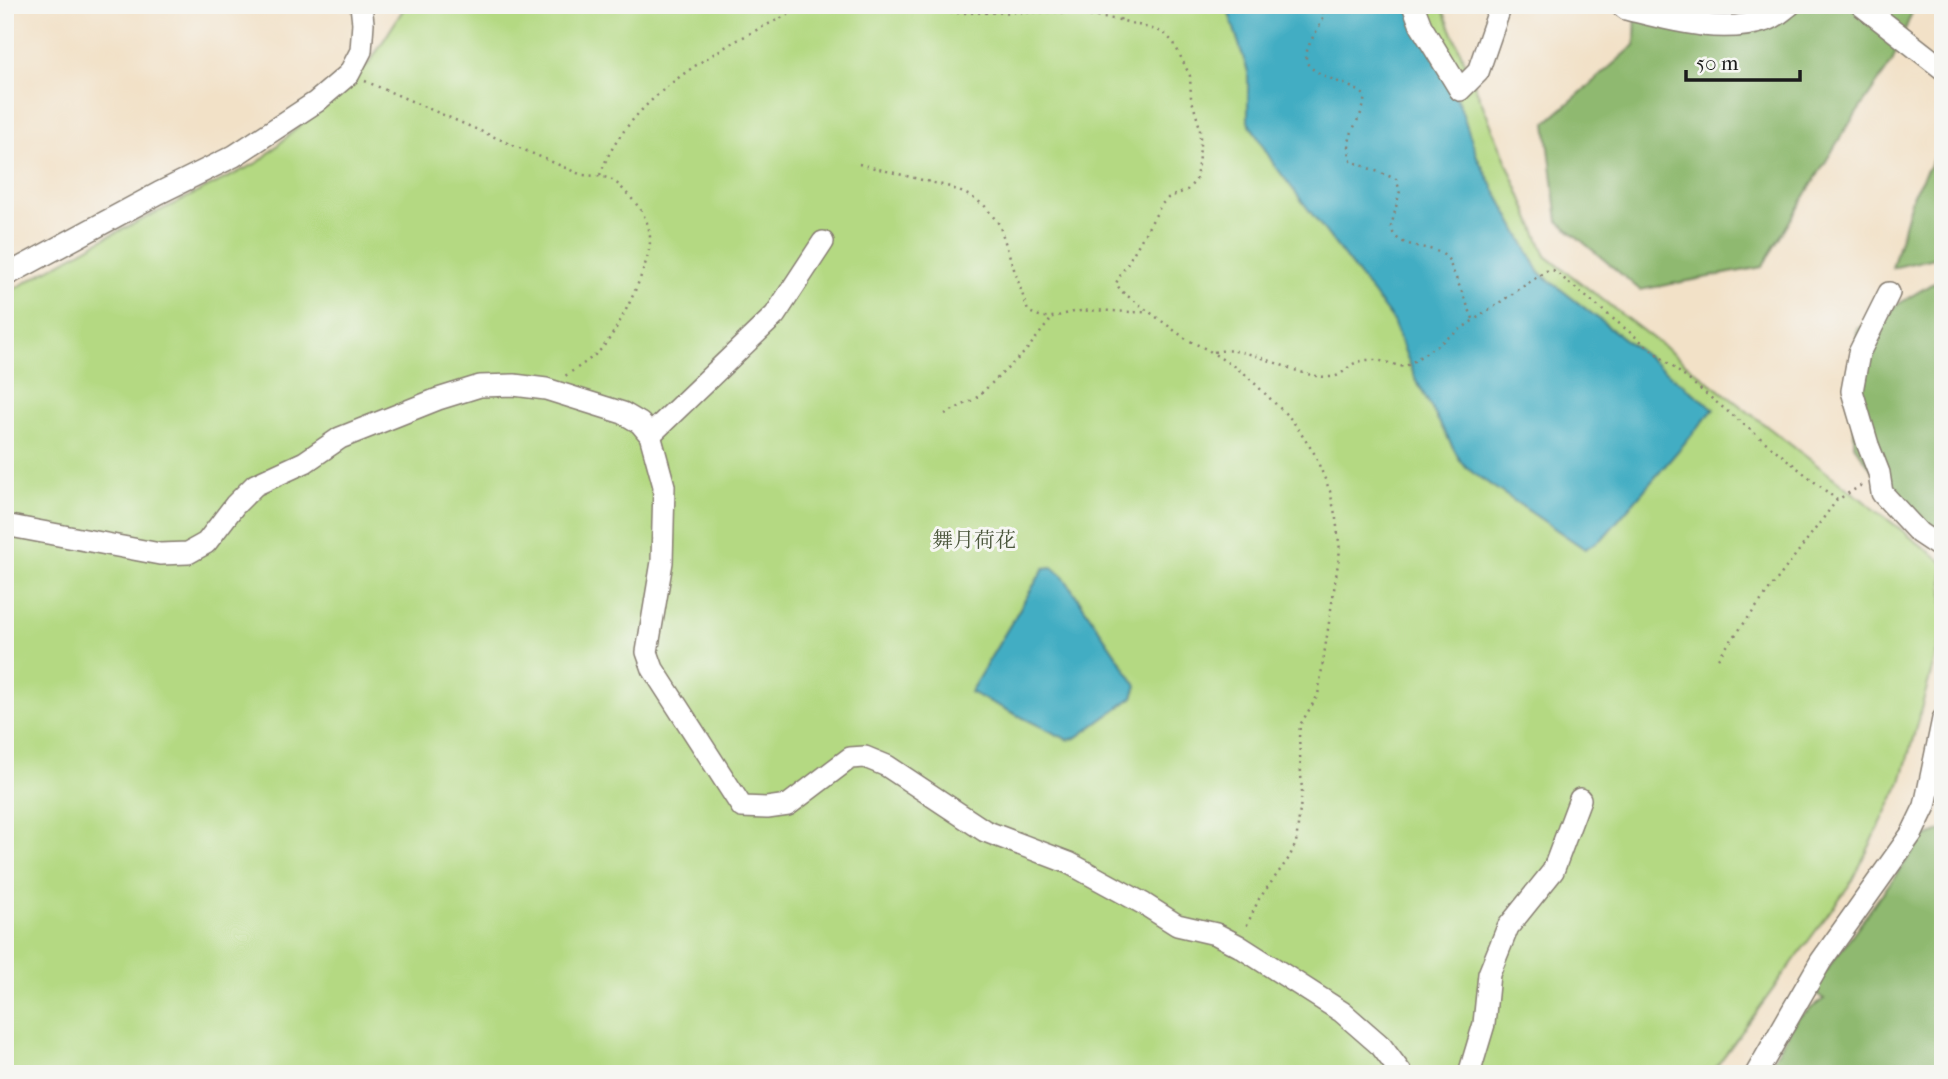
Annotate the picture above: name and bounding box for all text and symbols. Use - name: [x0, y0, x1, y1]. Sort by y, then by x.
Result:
- scale bar: [1686, 38, 1799, 82]
- text: 50 m: [1696, 51, 1739, 75]
- park label: 舞月荷花: [932, 528, 1016, 552]

